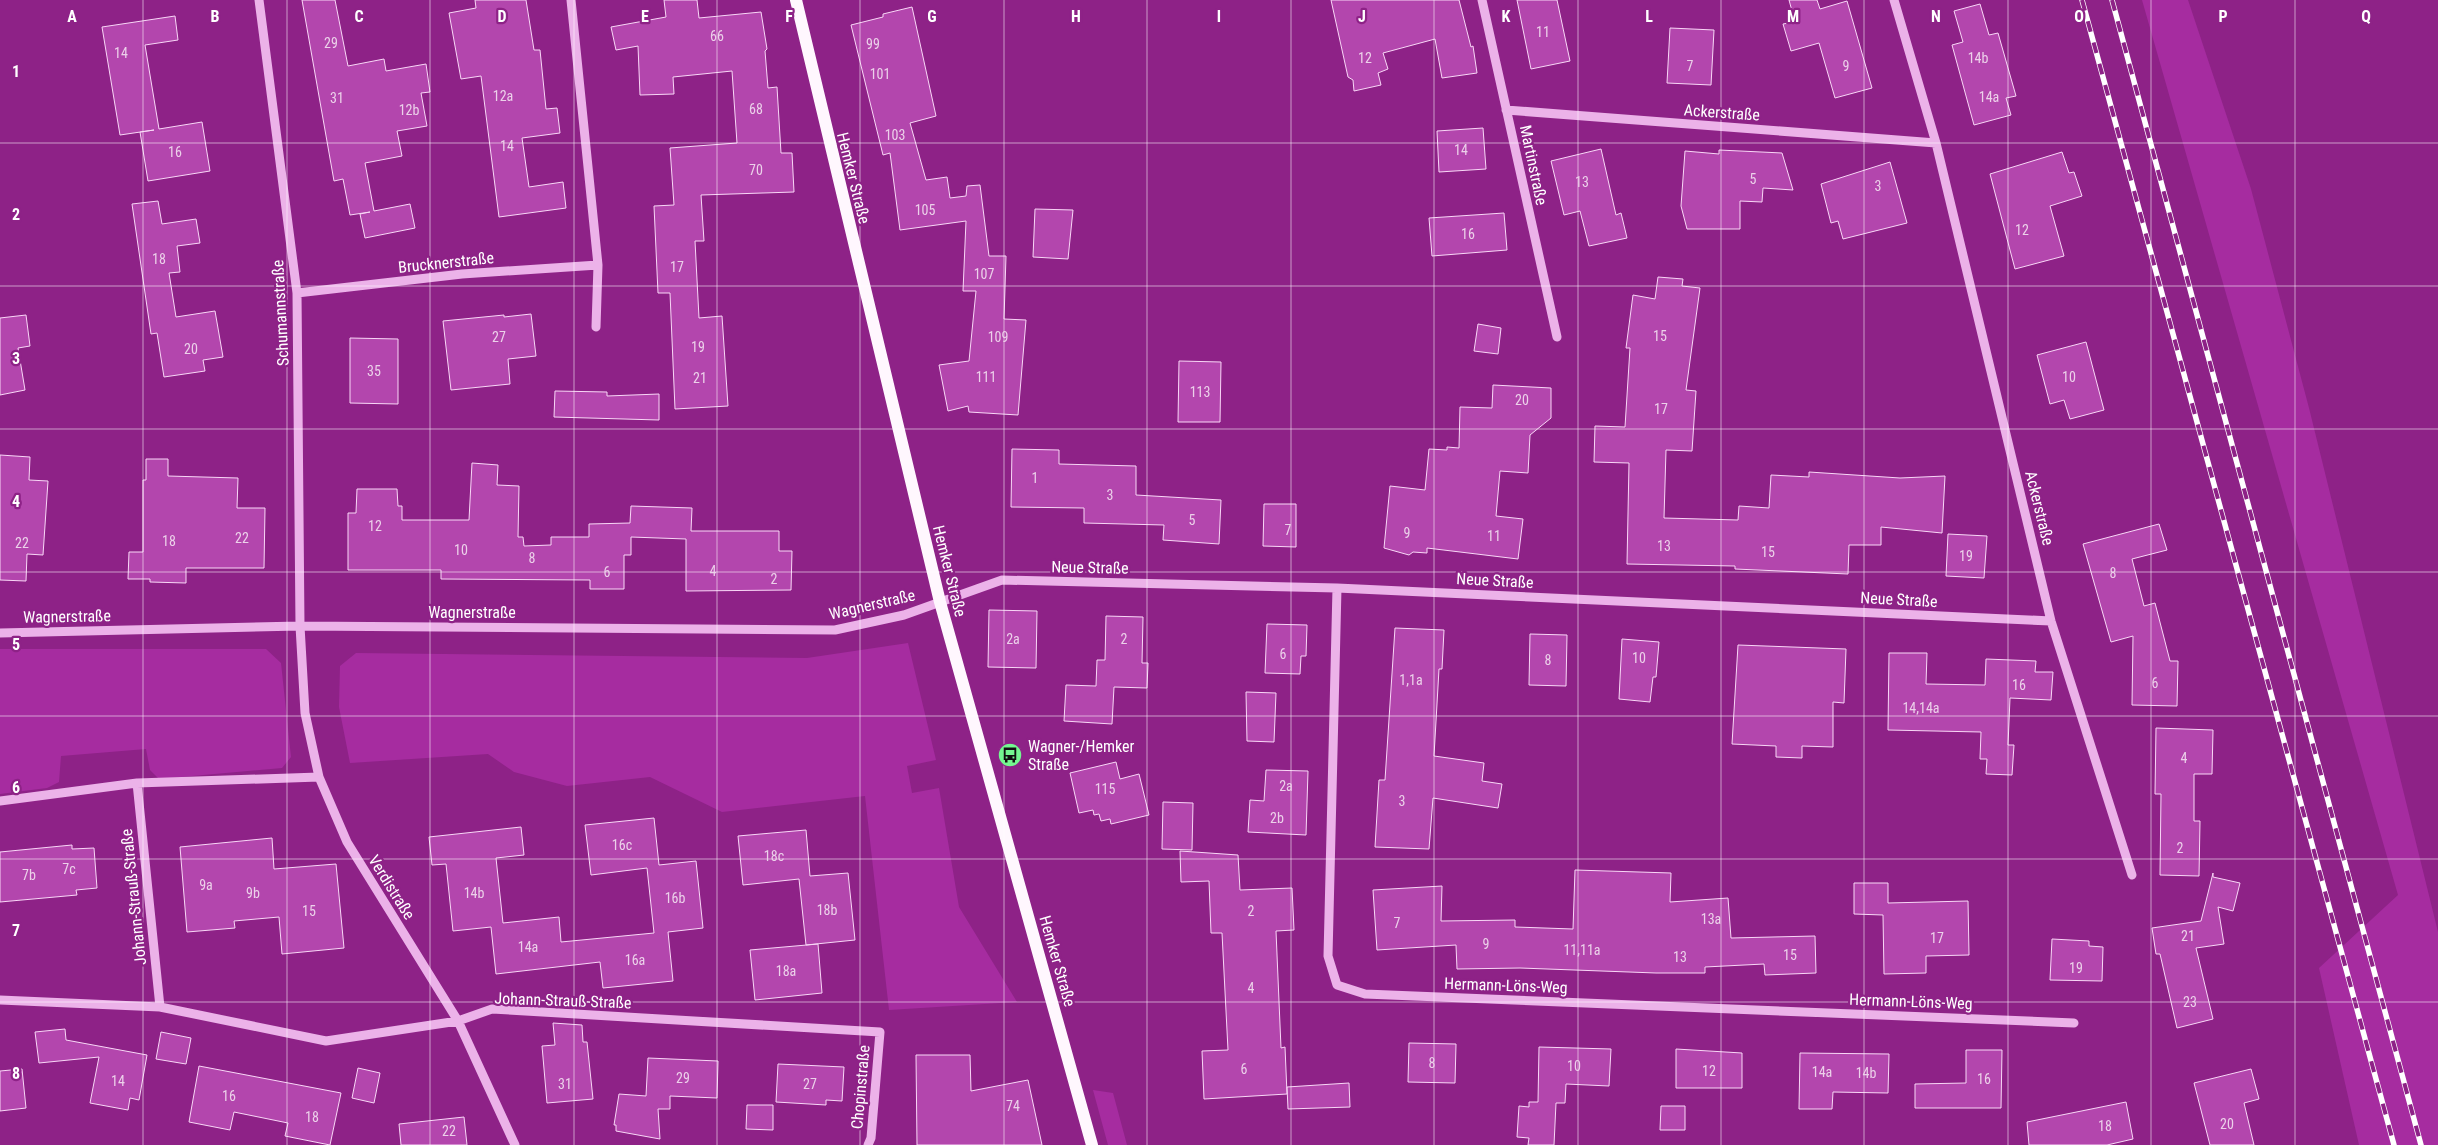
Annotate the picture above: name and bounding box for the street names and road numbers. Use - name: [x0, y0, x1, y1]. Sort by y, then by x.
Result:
- street label: Ackerstraße: [1683, 100, 1761, 125]
- street label: Martinstraße: [1516, 123, 1551, 207]
- street label: Hemker Straße: [833, 130, 874, 226]
- street label: Brucknerstraße: [397, 248, 495, 277]
- street label: Schumannstraße: [268, 259, 293, 367]
- street label: Ackerstraße: [2021, 469, 2058, 547]
- street label: Hemker Straße: [929, 523, 970, 619]
- street label: Neue Straße: [1051, 557, 1129, 578]
- street label: Neue Straße: [1456, 569, 1534, 592]
- street label: Wagnerstraße: [827, 585, 917, 624]
- street label: Neue Straße: [1860, 588, 1938, 611]
- street label: Wagnerstraße: [428, 603, 516, 622]
- street label: Wagnerstraße: [23, 606, 111, 627]
- street label: Johann-Strauß-Straße: [117, 828, 150, 966]
- street label: Verdistraße: [364, 851, 419, 923]
- street label: Hemker Straße: [1035, 913, 1080, 1009]
- street label: Hermann-Löns-Weg: [1444, 974, 1568, 997]
- street label: Johann-Strauß-Straße: [494, 989, 632, 1012]
- street label: Hermann-Löns-Weg: [1849, 990, 1973, 1013]
- street label: Chopinstraße: [847, 1044, 874, 1130]

